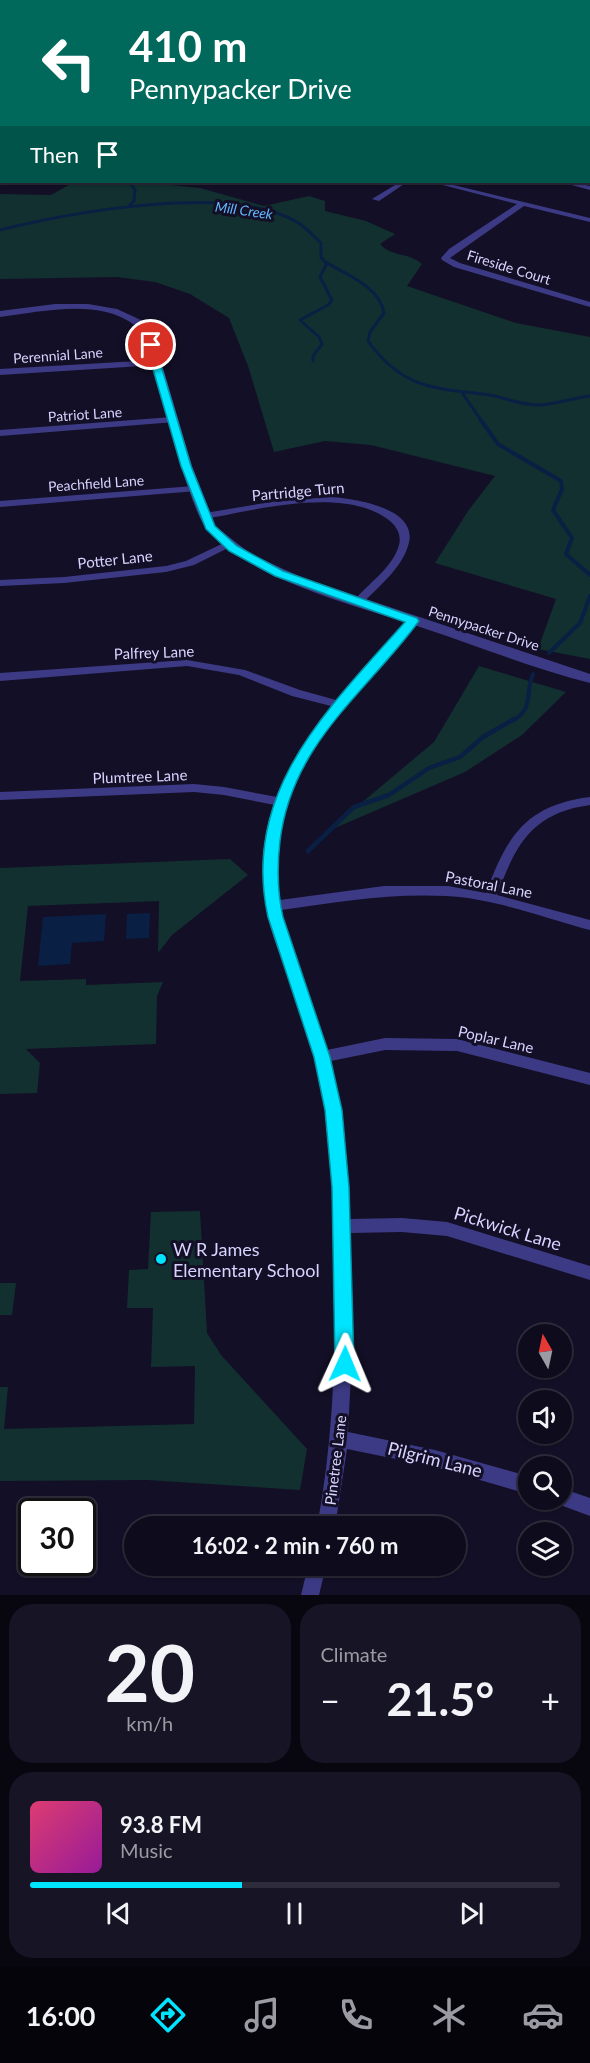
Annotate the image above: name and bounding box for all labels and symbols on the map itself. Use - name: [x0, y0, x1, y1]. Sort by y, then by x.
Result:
- water label: Mill Creek: [214, 198, 274, 223]
- street label: Fireside Court: [465, 246, 553, 288]
- pin: [125, 319, 176, 370]
- street label: Perennial Lane: [13, 343, 103, 367]
- street label: Patriot Lane: [47, 403, 123, 425]
- street label: Peachfield Lane: [47, 471, 145, 495]
- street label: Partridge Turn: [251, 478, 345, 504]
- street label: Potter Lane: [76, 546, 154, 572]
- street label: Pennypacker Drive: [426, 602, 542, 654]
- street label: Palfrey Lane: [113, 642, 195, 662]
- street label: Plumtree Lane: [92, 765, 188, 787]
- street label: Pastoral Lane: [444, 867, 534, 901]
- street label: Poplar Lane: [456, 1022, 536, 1056]
- street label: Pickwick Lane: [452, 1201, 564, 1255]
- place label: W R James Elementary School: [173, 1238, 320, 1281]
- marker: W R James Elementary School: [154, 1252, 168, 1266]
- north arrow: [518, 1324, 572, 1378]
- position arrow: [313, 1332, 377, 1396]
- street label: Pinetree Lane: [321, 1414, 349, 1506]
- street label: Pilgrim Lane: [385, 1437, 485, 1481]
- speed limit sign: 30: [18, 1498, 96, 1576]

